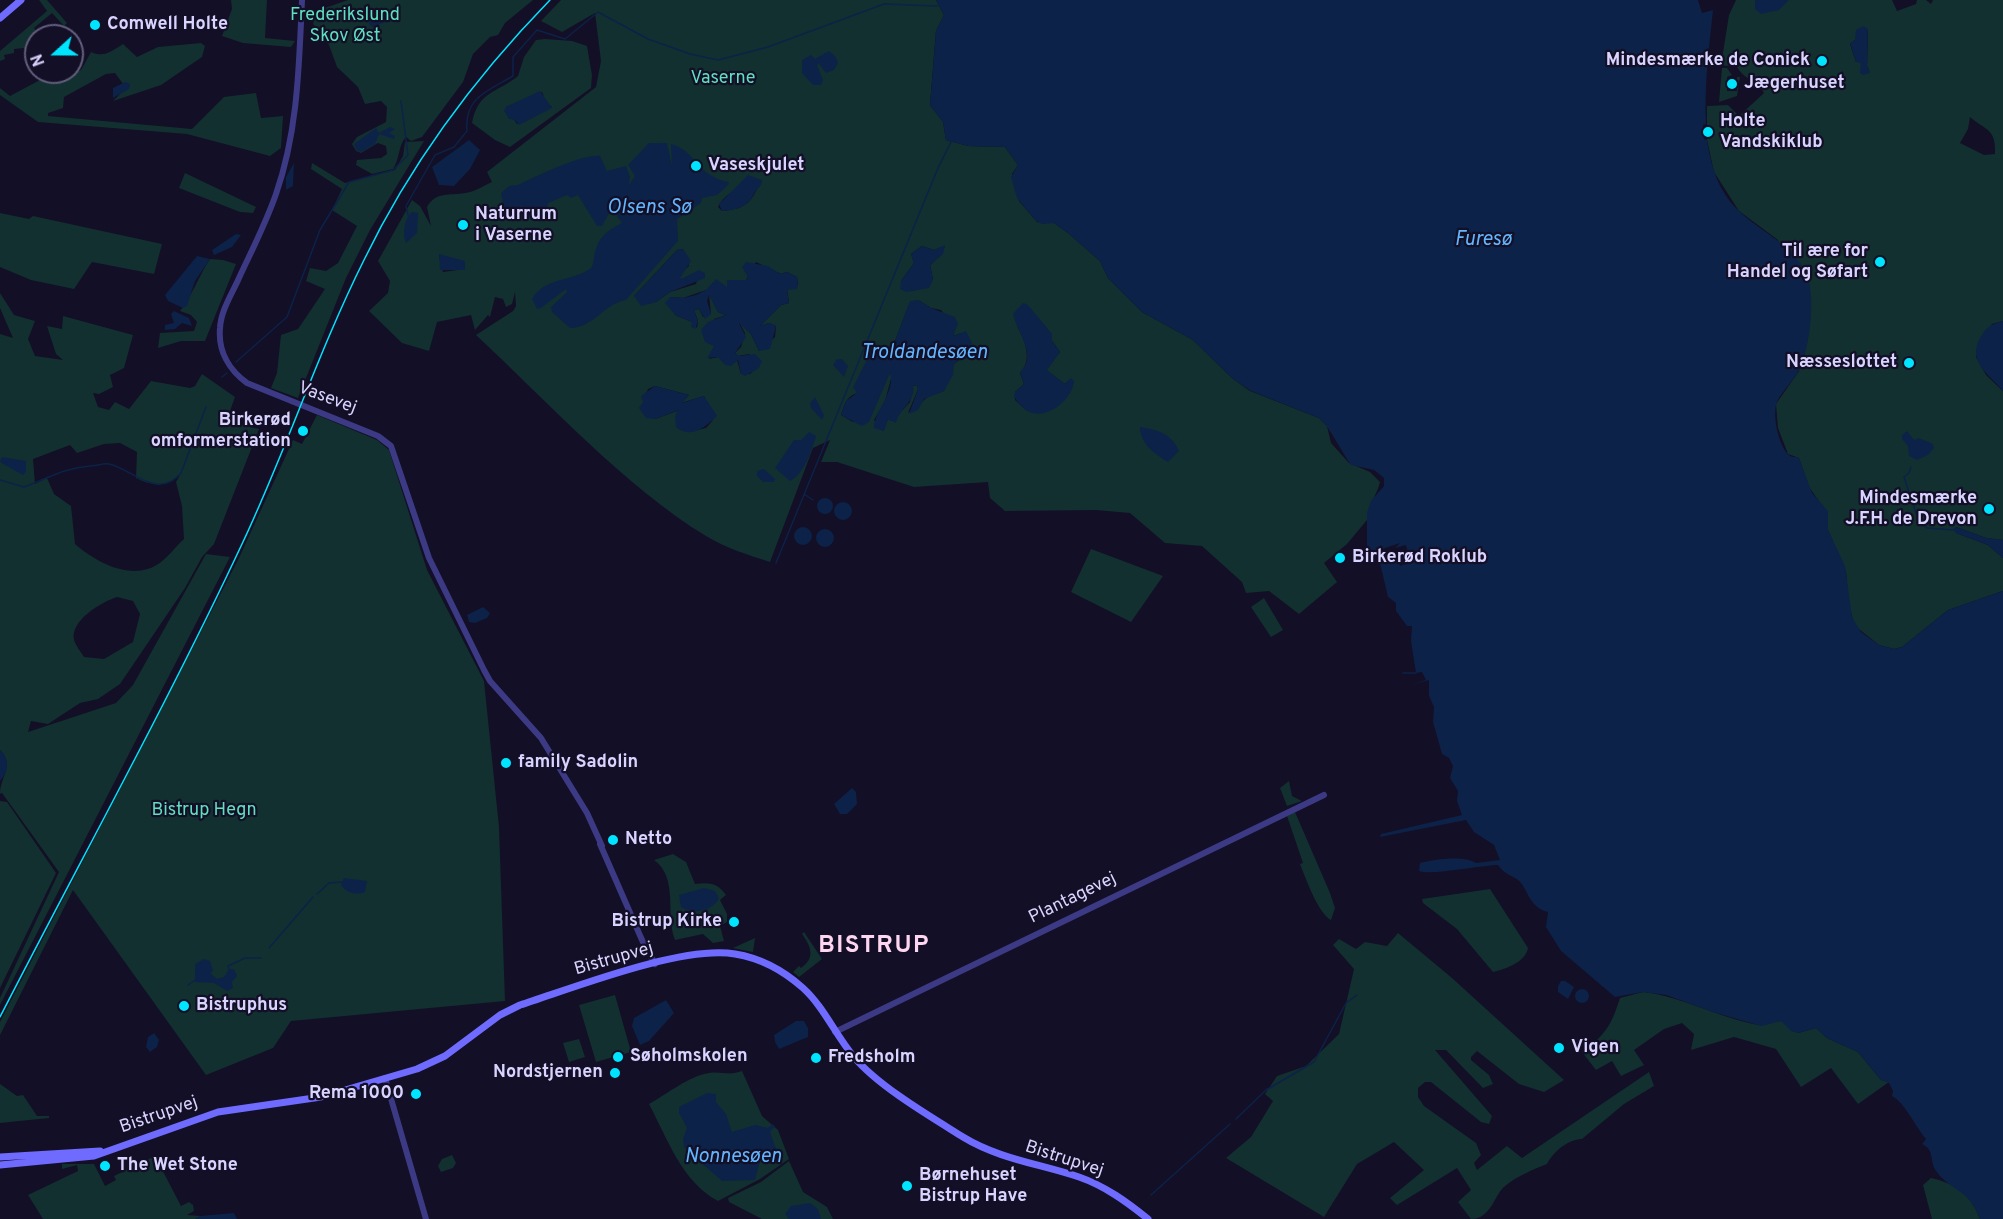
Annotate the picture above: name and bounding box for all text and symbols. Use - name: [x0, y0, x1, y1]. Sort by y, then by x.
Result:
- park label: Frederikslund Skov Øst: [290, 5, 400, 48]
- place label: Comwell Holte: [107, 14, 228, 36]
- marker: Comwell Holte: [88, 18, 102, 32]
- north arrow: [24, 24, 84, 84]
- place label: Mindesmærke de Conick: [1606, 50, 1810, 72]
- text: N: [28, 51, 50, 69]
- marker: Mindesmærke de Conick: [1815, 54, 1829, 68]
- park label: Vaserne: [690, 68, 756, 90]
- place label: Jægerhuset: [1744, 73, 1844, 95]
- marker: Jægerhuset: [1725, 77, 1739, 91]
- place label: Holte Vandskiklub: [1720, 111, 1823, 154]
- marker: Holte Vandskiklub: [1701, 125, 1715, 139]
- place label: Vaseskjulet: [708, 155, 804, 177]
- marker: Vaseskjulet: [689, 159, 703, 173]
- water label: Olsens Sø: [607, 197, 691, 221]
- place label: Naturrum i Vaserne: [475, 204, 557, 246]
- marker: Naturrum i Vaserne: [456, 218, 470, 232]
- water label: Furesø: [1454, 229, 1512, 253]
- place label: Til ære for Handel og Søfart: [1727, 241, 1868, 284]
- marker: Til ære for Handel og Søfart: [1873, 255, 1887, 269]
- water label: Troldandesøen: [861, 342, 987, 366]
- place label: Næsseslottet: [1786, 352, 1897, 374]
- marker: Næsseslottet: [1902, 356, 1916, 370]
- street label: Vasevej: [295, 378, 359, 420]
- place label: Birkerød omformerstation: [151, 410, 291, 452]
- marker: Birkerød omformerstation: [296, 424, 310, 438]
- place label: Mindesmærke J.F.H. de Drevon: [1845, 488, 1977, 530]
- marker: Mindesmærke J.F.H. de Drevon: [1982, 502, 1996, 516]
- place label: Birkerød Roklub: [1352, 547, 1487, 569]
- marker: Birkerød Roklub: [1333, 551, 1347, 565]
- place label: family Sadolin: [518, 752, 638, 774]
- marker: family Sadolin: [499, 756, 513, 770]
- park label: Bistrup Hegn: [151, 800, 257, 822]
- place label: Netto: [625, 829, 672, 851]
- marker: Netto: [606, 833, 620, 847]
- street label: Plantagevej: [1026, 869, 1120, 929]
- place label: Bistrup Kirke: [612, 911, 722, 933]
- marker: Bistrup Kirke: [727, 915, 741, 929]
- district label: BISTRUP: [818, 933, 930, 961]
- street label: Bistrupvej: [572, 938, 656, 982]
- place label: Bistruphus: [196, 995, 287, 1017]
- marker: Bistruphus: [177, 999, 191, 1013]
- place label: Vigen: [1571, 1037, 1619, 1059]
- marker: Vigen: [1552, 1041, 1566, 1055]
- place label: Søholmskolen: [630, 1046, 748, 1068]
- place label: Fredsholm: [828, 1047, 916, 1069]
- marker: Søholmskolen: [611, 1050, 625, 1064]
- marker: Fredsholm: [809, 1051, 823, 1065]
- place label: Nordstjernen: [493, 1062, 603, 1084]
- marker: Nordstjernen: [608, 1066, 622, 1080]
- place label: Rema 1000: [309, 1083, 404, 1105]
- marker: Rema 1000: [409, 1087, 423, 1101]
- street label: Bistrupvej: [117, 1093, 201, 1139]
- street label: Bistrupvej: [1022, 1137, 1106, 1183]
- water label: Nonnesøen: [685, 1146, 781, 1170]
- place label: The Wet Stone: [117, 1155, 238, 1177]
- marker: The Wet Stone: [98, 1159, 112, 1173]
- place label: Børnehuset Bistrup Have: [919, 1165, 1027, 1208]
- marker: Børnehuset Bistrup Have: [900, 1179, 914, 1193]

